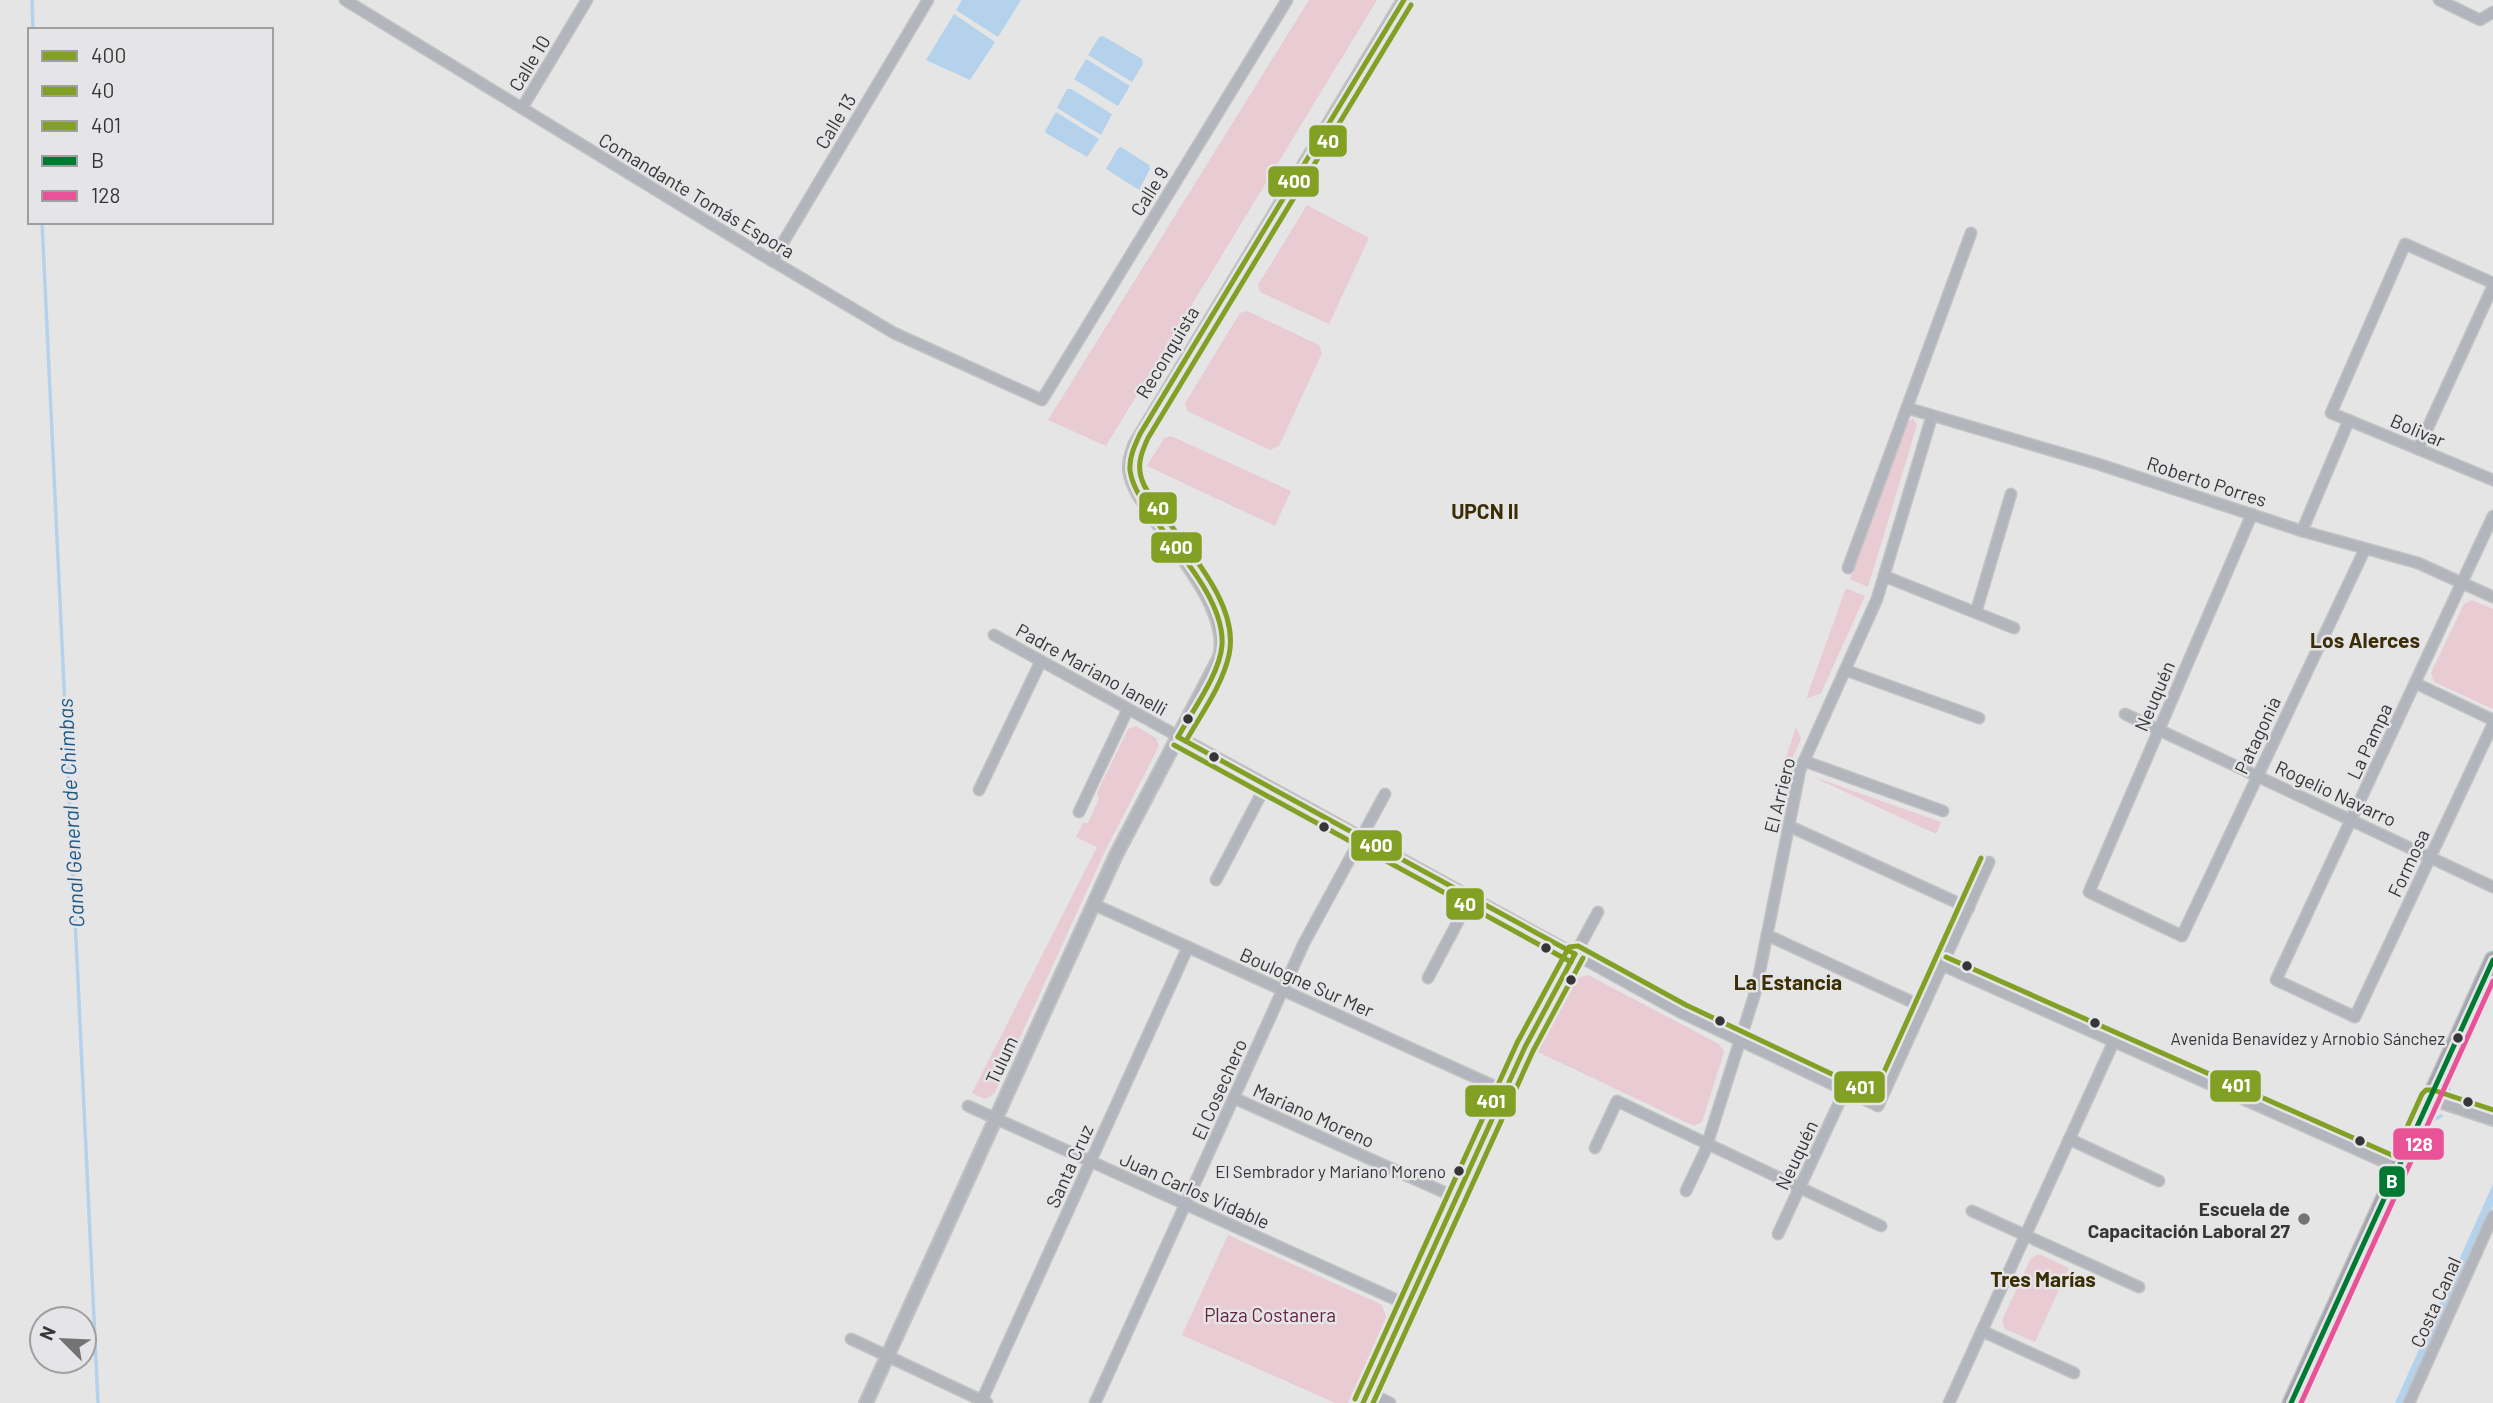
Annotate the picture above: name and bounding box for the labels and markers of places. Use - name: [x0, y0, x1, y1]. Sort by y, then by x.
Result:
- unlabelled marker: [1181, 712, 1195, 726]
- unlabelled marker: [1207, 750, 1221, 764]
- unlabelled marker: [1317, 820, 1331, 834]
- unlabelled marker: [1539, 941, 1553, 955]
- unlabelled marker: [1960, 959, 1974, 973]
- unlabelled marker: [1564, 973, 1578, 987]
- unlabelled marker: [1713, 1014, 1727, 1028]
- unlabelled marker: [2088, 1016, 2102, 1030]
- place label: Avenida Benavídez y Arnobio Sánchez: [2171, 1028, 2445, 1048]
- marker: Avenida Benavídez y Arnobio Sánchez: [2451, 1031, 2465, 1045]
- unlabelled marker: [2461, 1095, 2475, 1109]
- unlabelled marker: [2353, 1134, 2367, 1148]
- place label: El Sembrador y Mariano Moreno: [1215, 1161, 1446, 1181]
- marker: El Sembrador y Mariano Moreno: [1452, 1164, 1466, 1178]
- place label: Escuela de Capacitación Laboral 27: [2088, 1197, 2291, 1242]
- marker: Escuela de Capacitación Laboral 27: [2296, 1211, 2312, 1227]

